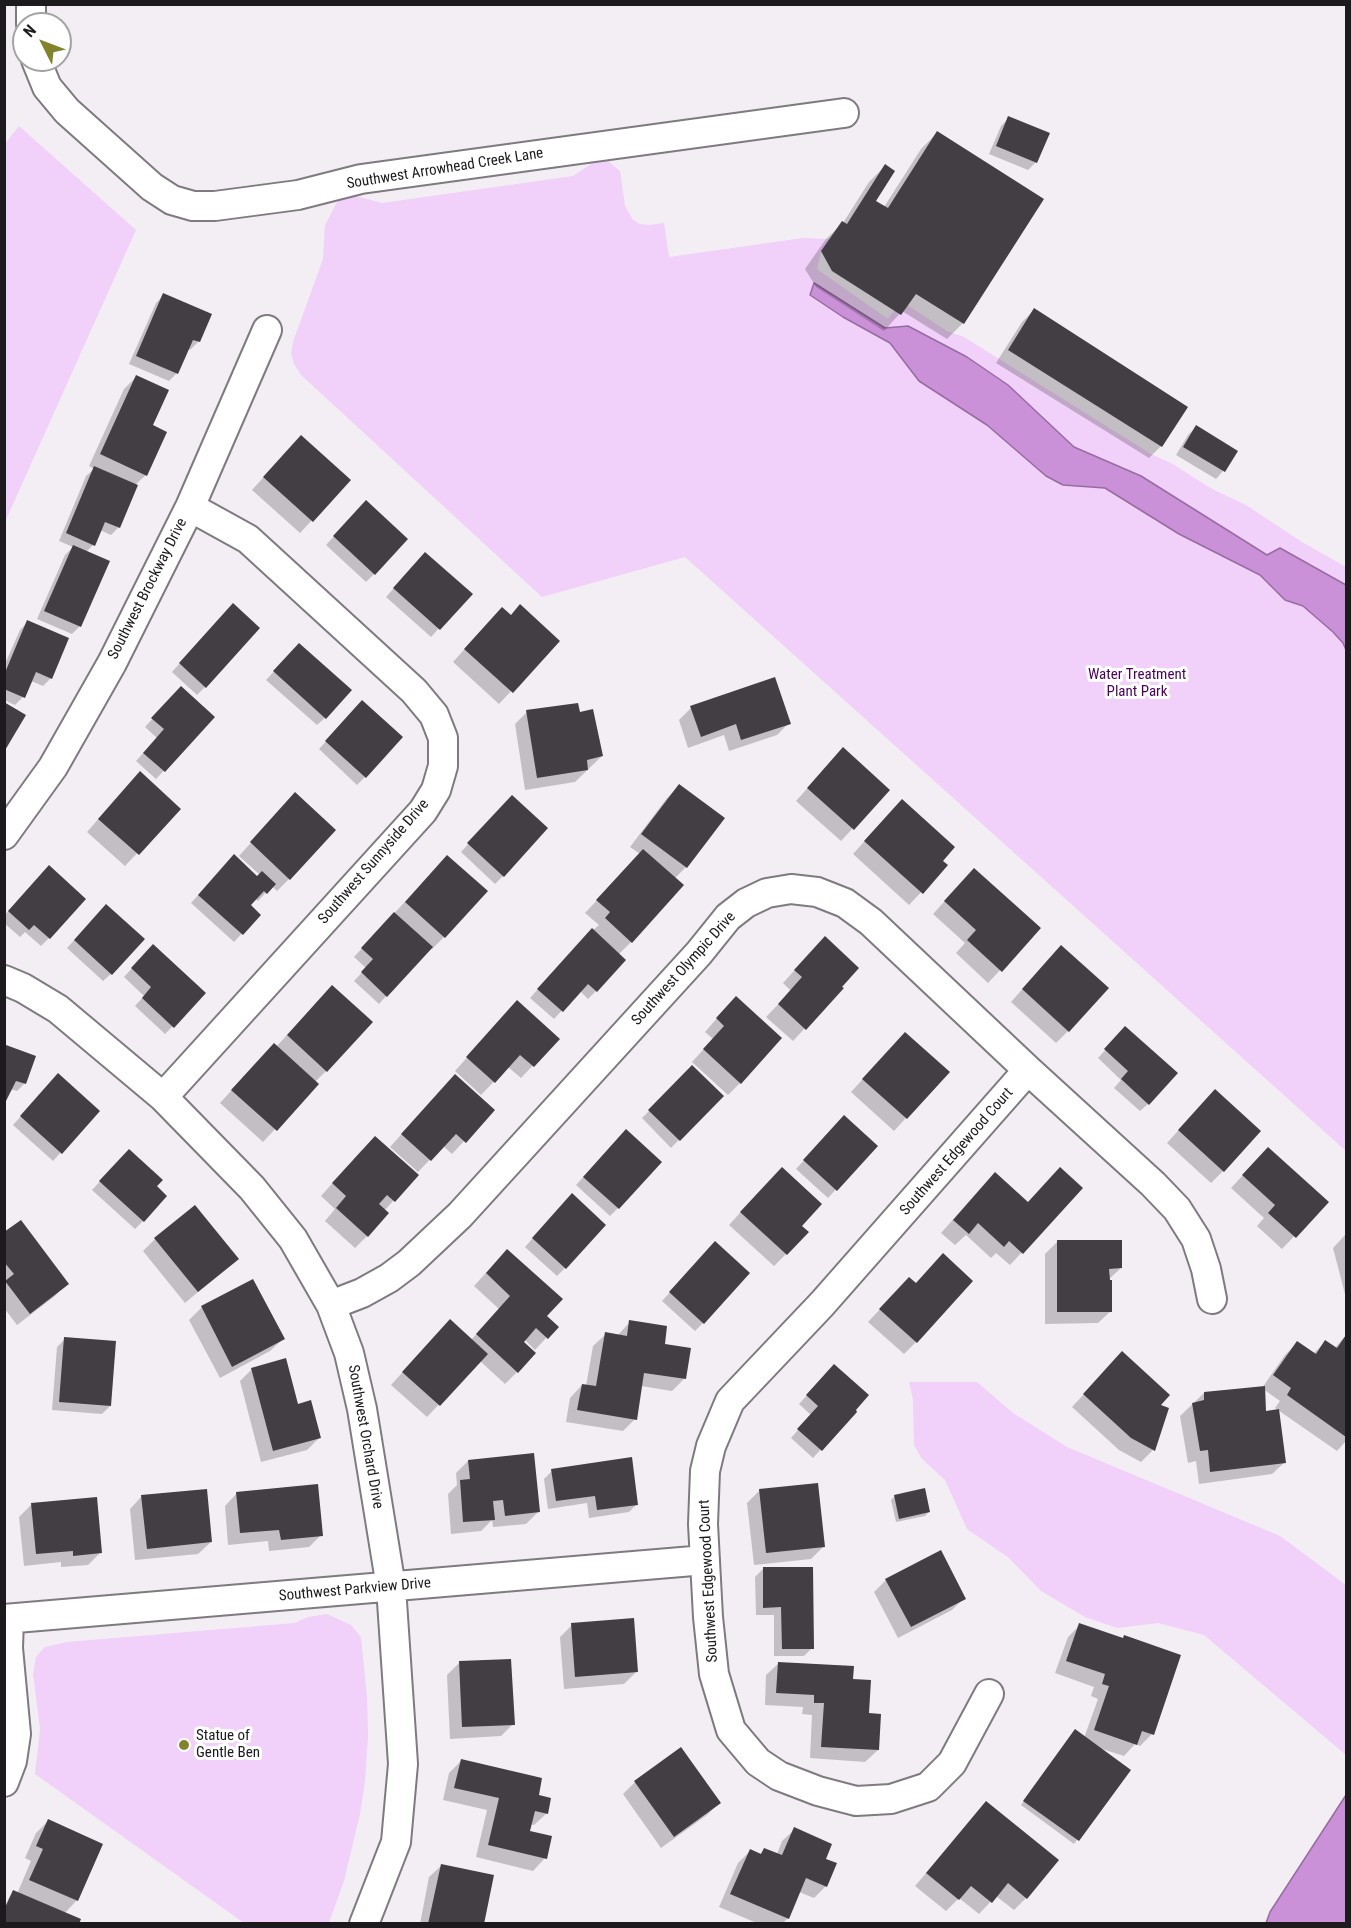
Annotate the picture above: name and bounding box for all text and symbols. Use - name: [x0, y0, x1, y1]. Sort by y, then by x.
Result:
- north arrow: [12, 12, 72, 72]
- text: N: [19, 21, 40, 41]
- street label: Southwest Arrowhead Creek Lane: [345, 145, 545, 193]
- street label: Southwest Brockway Drive: [105, 515, 191, 663]
- park label: Water Treatment Plant Park: [1088, 666, 1186, 701]
- street label: Southwest Sunnyside Drive: [315, 796, 433, 928]
- street label: Southwest Olympic Drive: [628, 908, 740, 1030]
- street label: Southwest Edgewood Court: [897, 1084, 1017, 1220]
- street label: Southwest Orchard Drive: [343, 1364, 387, 1510]
- street label: Southwest Edgewood Court: [696, 1499, 722, 1663]
- street label: Southwest Parkview Drive: [278, 1574, 432, 1606]
- place label: Statue of Gentle Ben: [196, 1727, 260, 1762]
- marker: Statue of Gentle Ben: [177, 1738, 191, 1752]

